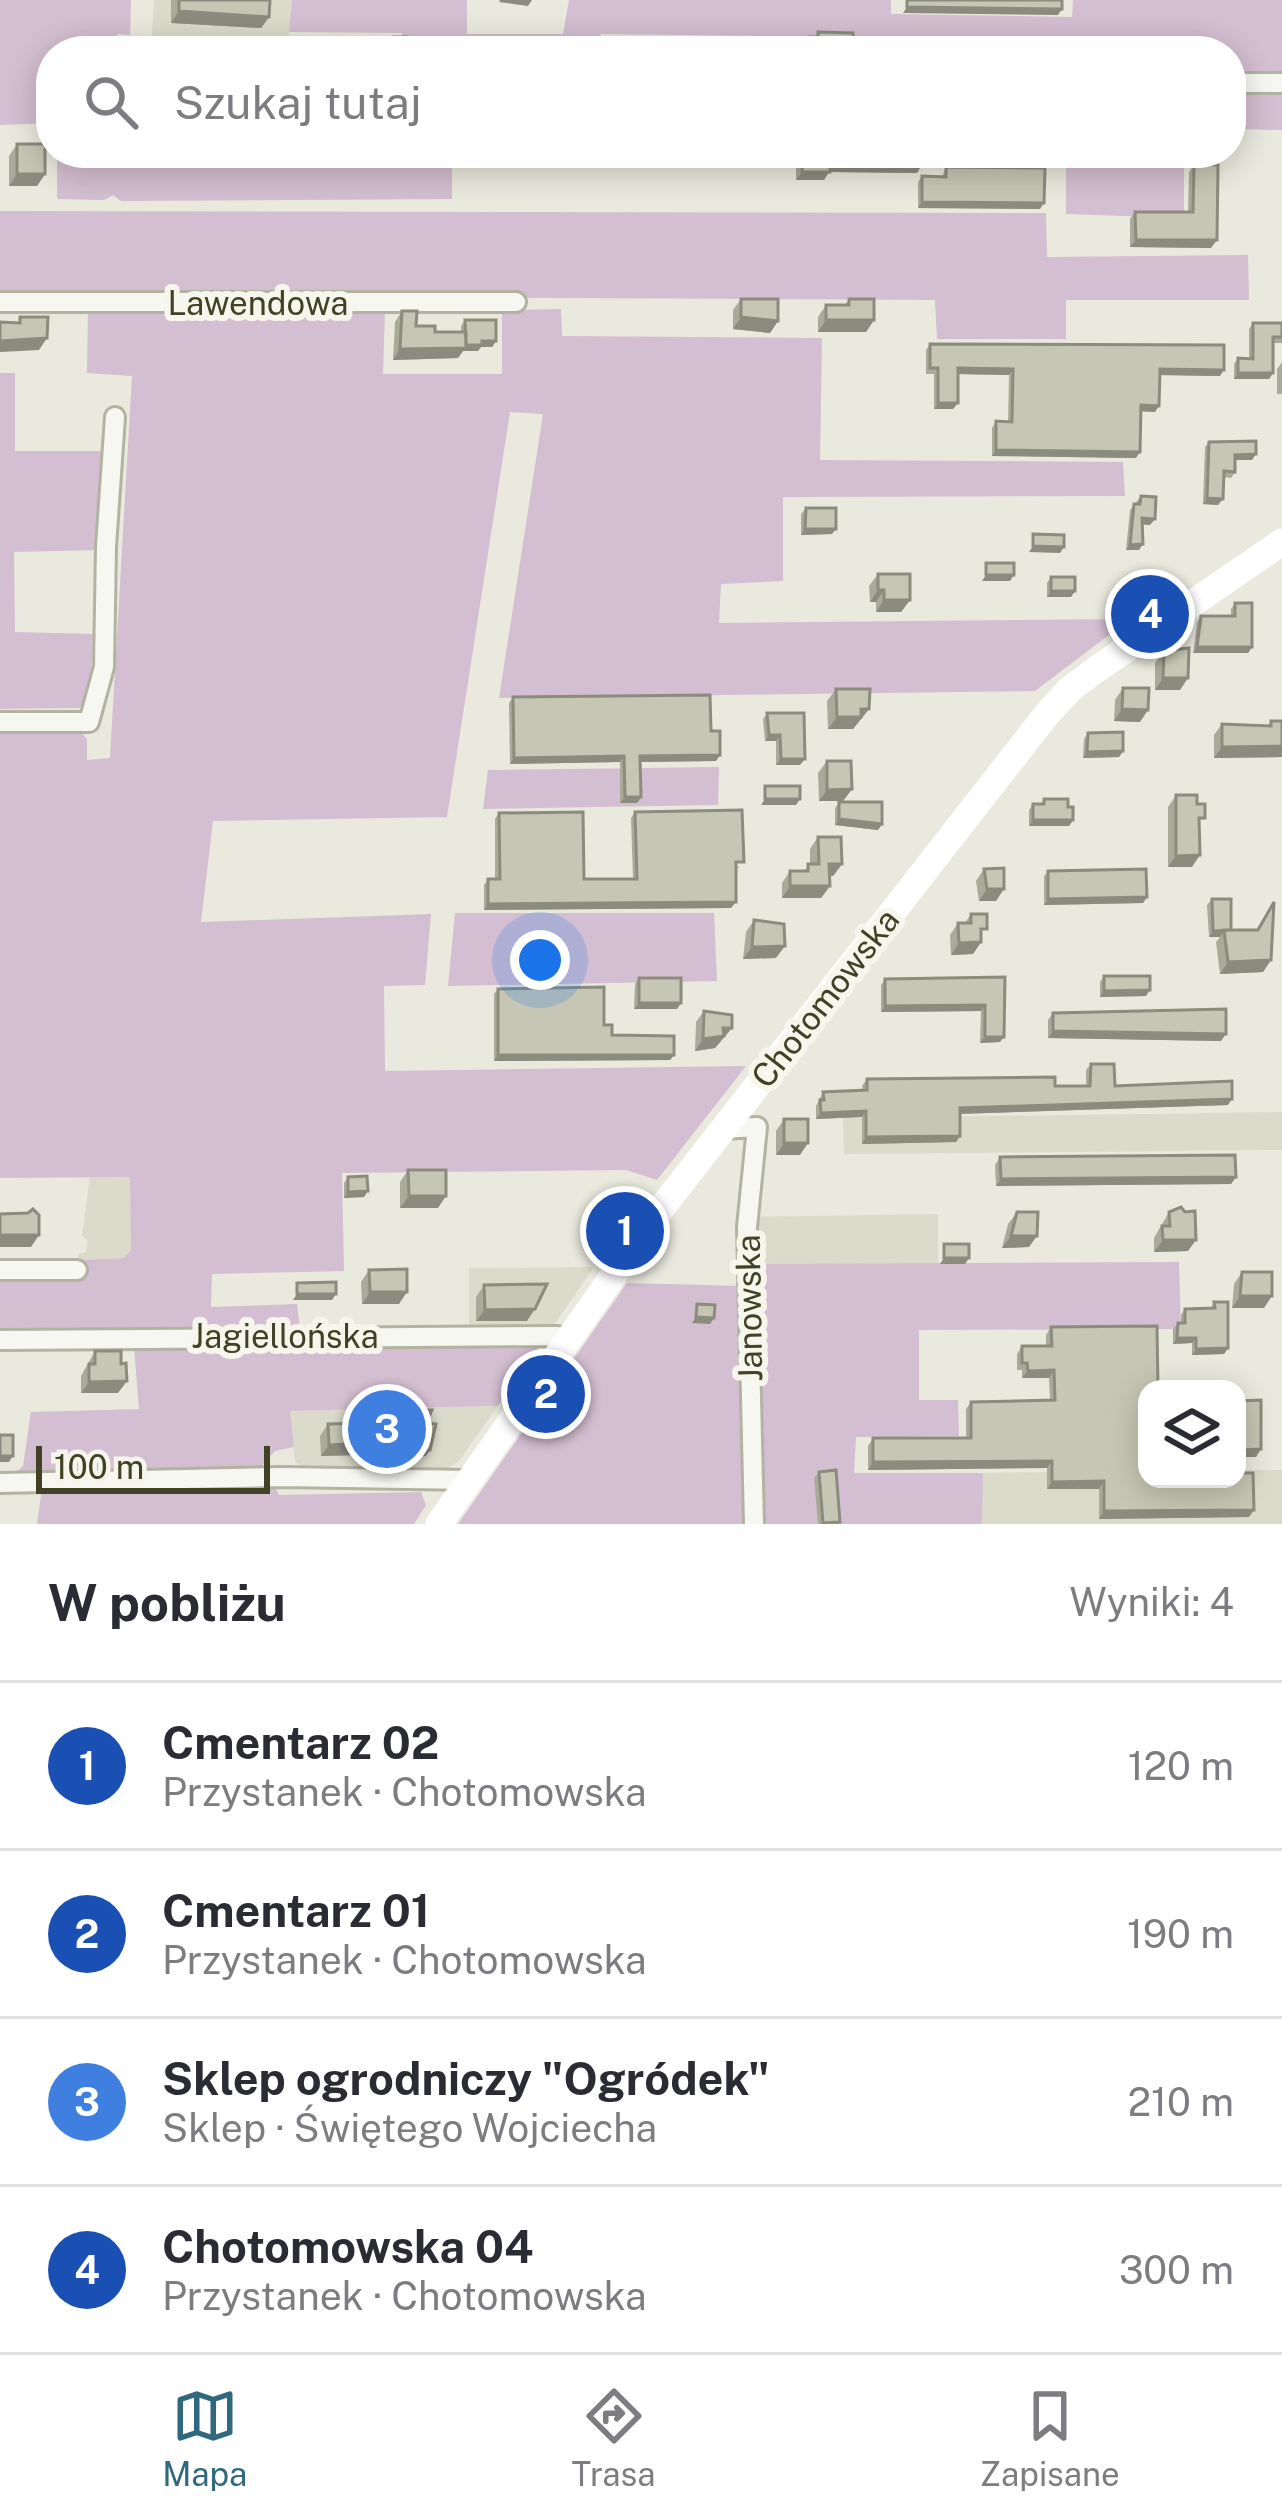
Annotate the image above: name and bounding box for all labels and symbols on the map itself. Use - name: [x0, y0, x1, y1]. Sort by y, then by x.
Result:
- street label: Lawendowa: [167, 284, 349, 322]
- pin: 4: [1111, 569, 1189, 659]
- street label: Chotomowska: [743, 901, 907, 1095]
- your location: [510, 930, 570, 990]
- pin: 1: [586, 1186, 664, 1276]
- street label: Janowska: [729, 1234, 769, 1382]
- street label: Jagiellońska: [191, 1317, 379, 1355]
- pin: 2: [507, 1349, 585, 1439]
- pin: 3: [348, 1384, 426, 1474]
- scale bar: [36, 1440, 270, 1493]

